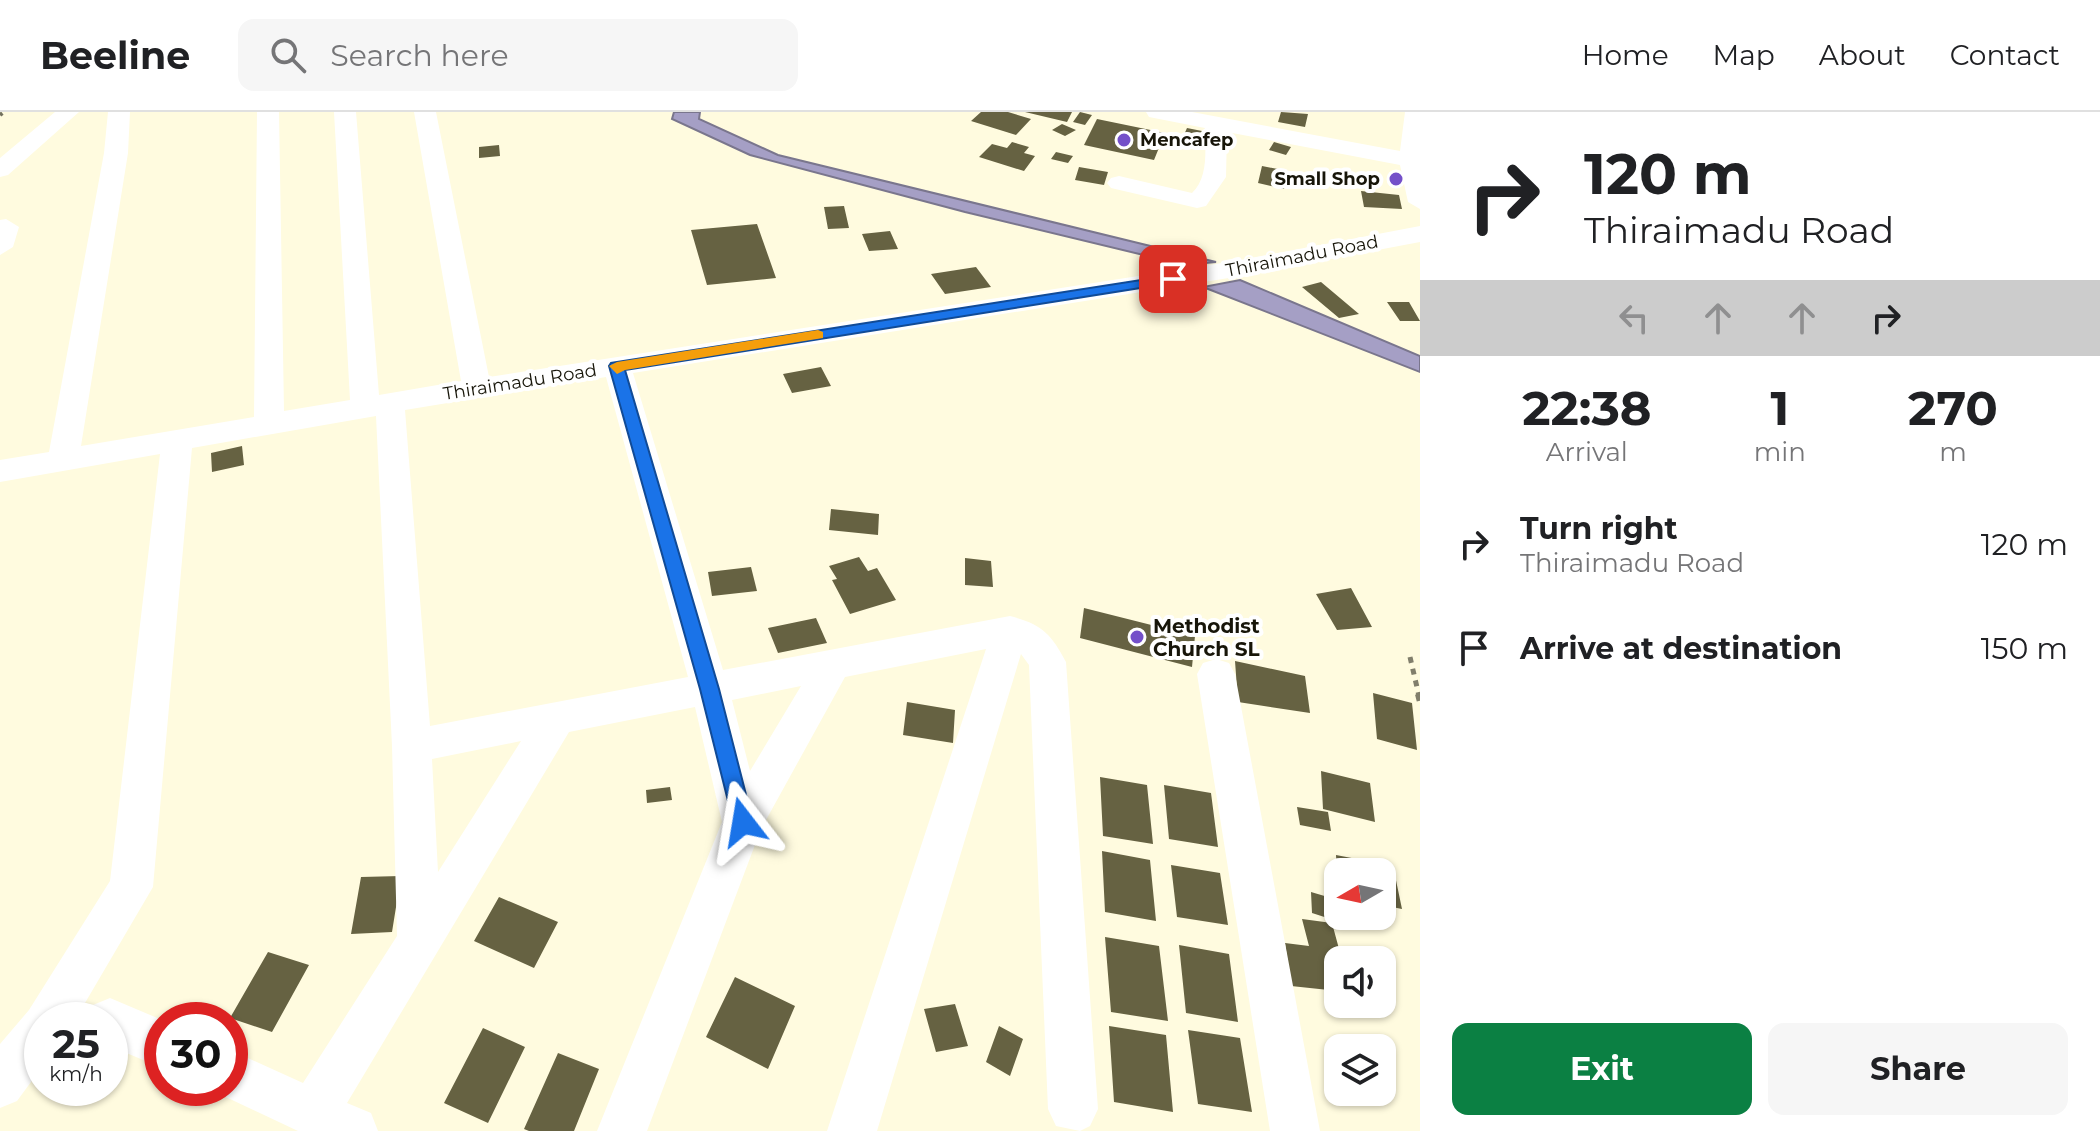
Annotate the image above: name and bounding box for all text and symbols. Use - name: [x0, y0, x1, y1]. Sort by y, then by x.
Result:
- search box: [238, 19, 798, 91]
- text: Beeline: [40, 32, 190, 79]
- icon: search: [266, 33, 310, 77]
- text: Search here: [330, 37, 509, 74]
- text: Home: [1582, 38, 1669, 72]
- text: Map: [1713, 38, 1775, 72]
- text: About: [1819, 38, 1906, 72]
- text: Contact: [1950, 38, 2060, 72]
- place label: Mencafep: [1140, 129, 1233, 151]
- marker: Mencafep: [1115, 131, 1133, 149]
- text: 120 m: [1584, 140, 1752, 208]
- icon: right: [1452, 144, 1556, 248]
- place label: Small Shop: [1274, 168, 1380, 190]
- marker: Small Shop: [1387, 170, 1405, 188]
- text: Thiraimadu Road: [1584, 208, 1894, 252]
- street label: Thiraimadu Road: [1224, 230, 1380, 282]
- pin: [1139, 245, 1207, 313]
- icon: arrive: [1151, 257, 1195, 301]
- icon: left: [1612, 296, 1656, 340]
- icon: ahead: [1696, 296, 1740, 340]
- icon: ahead: [1780, 296, 1824, 340]
- icon: right: [1864, 296, 1908, 340]
- street label: Thiraimadu Road: [442, 359, 598, 405]
- text: 22:38: [1522, 379, 1652, 437]
- text: 1: [1770, 379, 1789, 437]
- text: 270: [1908, 379, 1998, 437]
- text: Arrival: [1546, 436, 1628, 468]
- text: min: [1754, 436, 1806, 468]
- text: m: [1939, 436, 1967, 468]
- text: Turn right: [1520, 510, 1677, 547]
- icon: right: [1452, 522, 1496, 566]
- text: 120 m: [1981, 526, 2068, 563]
- text: Thiraimadu Road: [1520, 547, 1744, 579]
- place label: Methodist Church SL: [1153, 614, 1260, 661]
- icon: arrive: [1452, 626, 1496, 670]
- marker: Methodist Church SL: [1128, 628, 1146, 646]
- text: Arrive at destination: [1520, 630, 1842, 667]
- text: 150 m: [1981, 630, 2068, 667]
- position arrow: [701, 780, 785, 864]
- north arrow: [1324, 858, 1396, 930]
- map controls: [1324, 858, 1396, 1106]
- button: sound: [1324, 946, 1396, 1018]
- speed limit sign: 30: [144, 1002, 248, 1106]
- text: 25: [52, 1019, 100, 1068]
- button: Exit: [1452, 1023, 1752, 1115]
- button: Share: [1768, 1023, 2068, 1115]
- button: layers: [1324, 1034, 1396, 1106]
- text: km/h: [49, 1062, 103, 1086]

